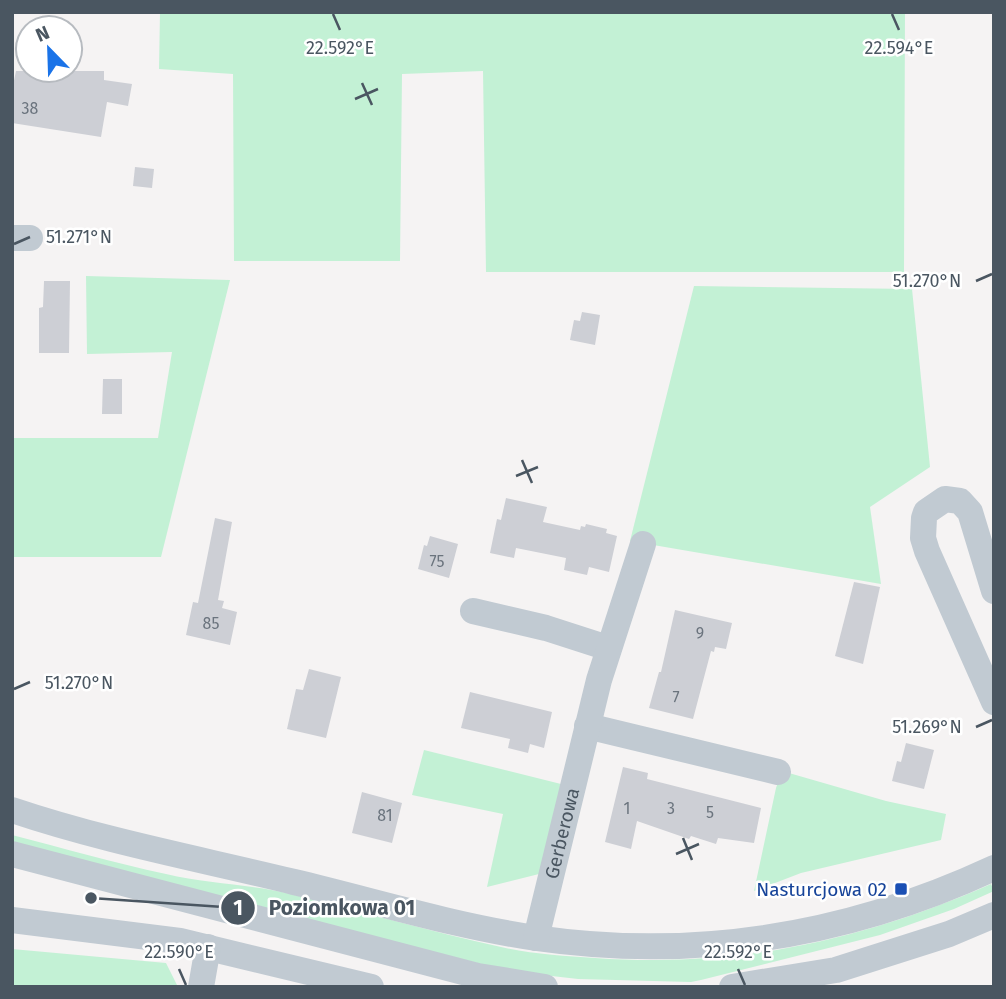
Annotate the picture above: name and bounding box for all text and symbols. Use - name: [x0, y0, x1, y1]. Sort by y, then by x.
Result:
- north arrow: [14, 14, 84, 84]
- text: N: [32, 21, 53, 47]
- text: 22.592°E: [306, 37, 374, 59]
- text: 22.594°E: [865, 37, 933, 59]
- house number: 38: [22, 99, 39, 118]
- text: 51.271°N: [46, 226, 112, 248]
- text: 51.270°N: [893, 270, 961, 292]
- house number: 75: [430, 552, 444, 571]
- house number: 85: [203, 614, 219, 633]
- house number: 9: [696, 624, 704, 643]
- text: 51.270°N: [45, 672, 113, 694]
- house number: 7: [672, 688, 680, 707]
- text: 51.269°N: [892, 716, 962, 738]
- street label: Gerberowa: [540, 785, 584, 881]
- house number: 1: [624, 799, 630, 818]
- house number: 3: [667, 799, 675, 818]
- house number: 5: [706, 803, 714, 822]
- house number: 81: [377, 806, 393, 825]
- place label: Nasturcjowa 02: [756, 878, 887, 901]
- marker: Nasturcjowa 02: [893, 881, 909, 897]
- callout: Poziomkowa 01: [220, 887, 430, 929]
- text: 1: [233, 895, 243, 921]
- text: Poziomkowa 01: [269, 895, 415, 921]
- text: 22.590°E: [144, 941, 214, 963]
- text: 22.592°E: [704, 941, 772, 963]

